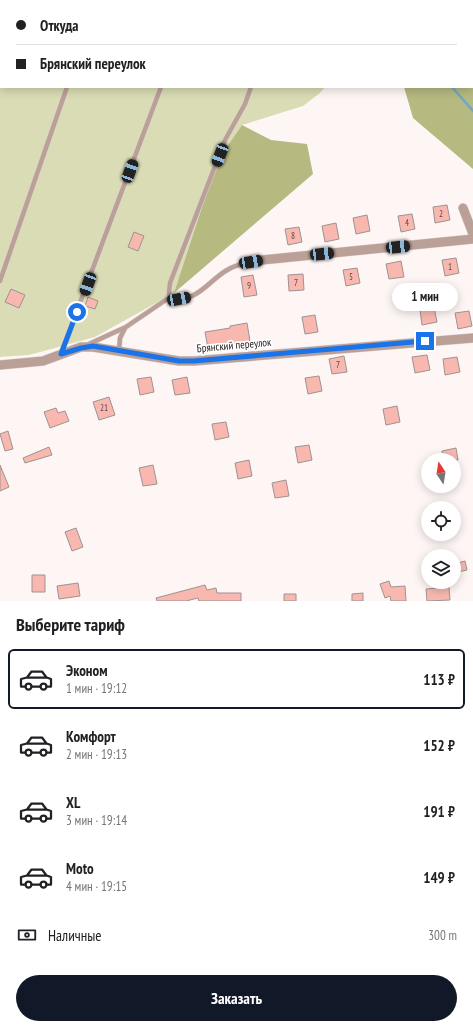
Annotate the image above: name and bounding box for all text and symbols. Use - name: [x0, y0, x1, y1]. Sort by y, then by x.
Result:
- text: Откуда: [40, 16, 79, 35]
- text: Брянский переулок: [40, 54, 146, 73]
- car: [210, 142, 230, 168]
- car: [120, 158, 140, 184]
- house number: 2: [439, 208, 443, 219]
- house number: 4: [405, 217, 409, 228]
- house number: 8: [291, 230, 295, 241]
- car: [385, 240, 411, 254]
- car: [309, 247, 335, 261]
- car: [238, 254, 264, 270]
- house number: 1: [448, 261, 452, 272]
- car: [78, 271, 98, 297]
- house number: 5: [349, 271, 353, 282]
- house number: 7: [294, 277, 298, 288]
- house number: 9: [247, 280, 251, 291]
- callout: 1 мин: [392, 283, 458, 311]
- text: 1 мин: [411, 288, 439, 305]
- car: [166, 291, 192, 307]
- route start: [68, 303, 86, 321]
- route end: [416, 332, 434, 350]
- street label: Брянский переулок: [196, 335, 273, 355]
- house number: 7: [336, 359, 340, 370]
- house number: 21: [100, 402, 108, 413]
- north arrow: [421, 453, 461, 493]
- map controls: [421, 453, 461, 589]
- button: locate: [421, 501, 461, 541]
- button: layers: [421, 549, 461, 589]
- text: Выберите тариф: [16, 613, 125, 636]
- icon: car: [18, 661, 54, 697]
- text: Эконом: [66, 661, 107, 680]
- text: 113 ₽: [423, 670, 455, 689]
- text: 1 мин · 19:12: [66, 680, 127, 697]
- icon: car: [18, 727, 54, 763]
- text: Комфорт: [66, 727, 116, 746]
- text: 152 ₽: [423, 736, 455, 755]
- text: 2 мин · 19:13: [66, 746, 127, 763]
- icon: car: [18, 793, 54, 829]
- text: XL: [66, 793, 80, 812]
- text: 191 ₽: [423, 802, 455, 821]
- text: 3 мин · 19:14: [66, 812, 127, 829]
- icon: car: [18, 859, 54, 895]
- text: Moto: [66, 859, 94, 878]
- text: 149 ₽: [423, 868, 455, 887]
- text: 4 мин · 19:15: [66, 878, 127, 895]
- icon: cash: [16, 924, 38, 946]
- text: Наличные: [48, 926, 101, 945]
- text: 300 m: [428, 927, 457, 944]
- button: Заказать: [16, 975, 457, 1021]

